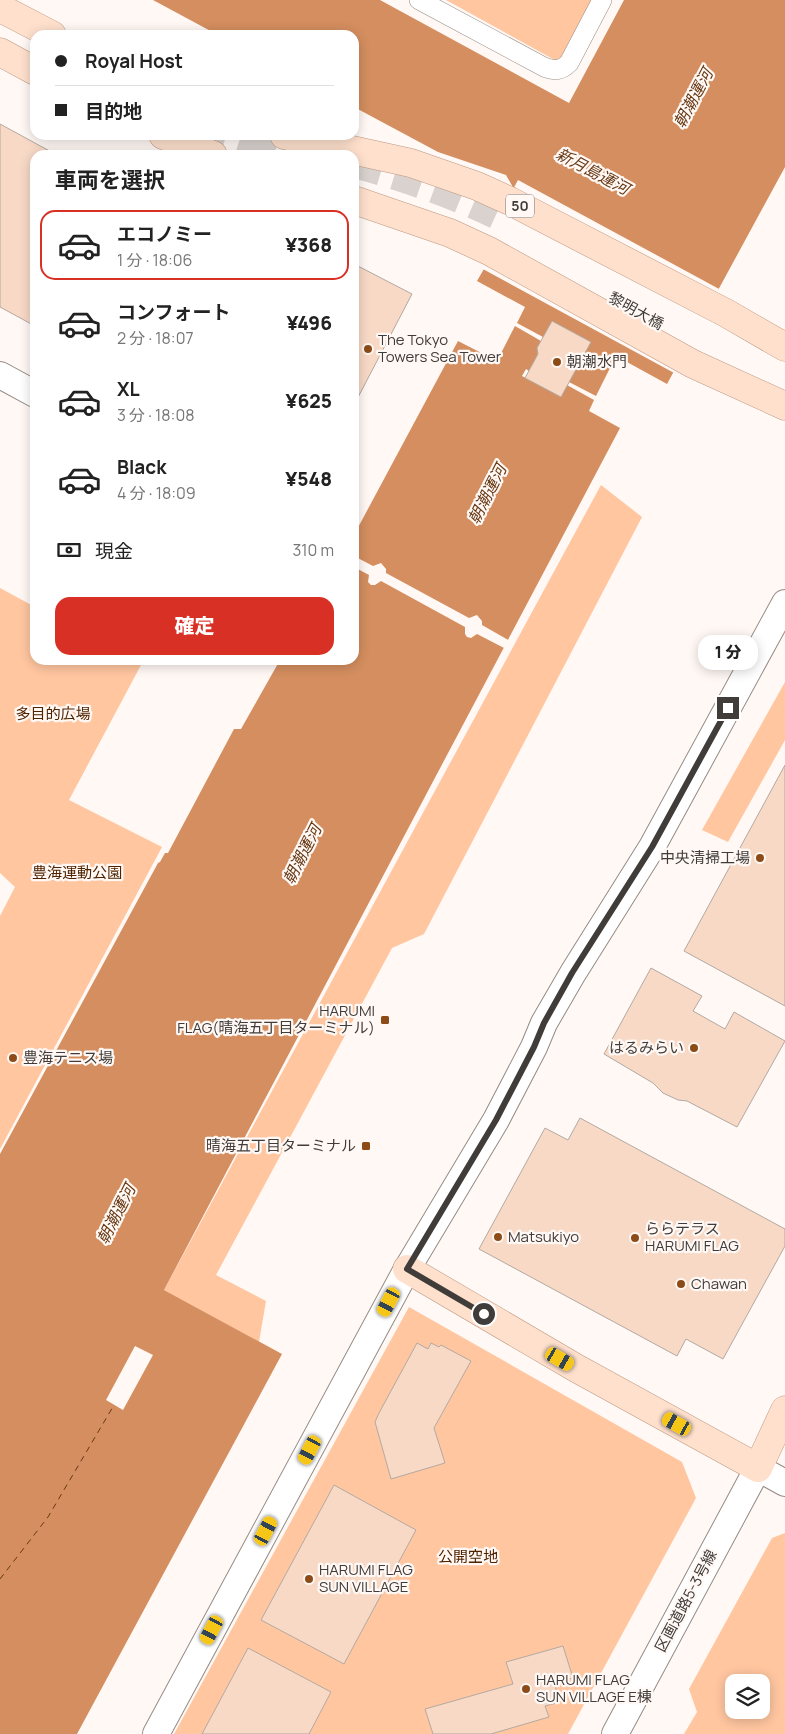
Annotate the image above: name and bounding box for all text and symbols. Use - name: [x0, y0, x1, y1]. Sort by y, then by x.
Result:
- text: Royal Host: [85, 48, 183, 74]
- water label: 朝潮運河: [668, 62, 719, 131]
- text: 目的地: [85, 98, 142, 124]
- water label: 新月島運河: [553, 143, 636, 201]
- text: 車両を選択: [55, 165, 165, 195]
- road number: 50: [506, 195, 534, 218]
- text: エコノミー: [117, 221, 212, 247]
- icon: car: [57, 223, 102, 268]
- text: ¥368: [285, 232, 332, 258]
- text: 1 分 · 18:06: [117, 249, 192, 271]
- street label: 黎明大橋: [605, 287, 668, 334]
- text: コンフォート: [117, 299, 230, 325]
- icon: car: [57, 301, 102, 346]
- text: ¥496: [287, 310, 332, 336]
- text: 2 分 · 18:07: [117, 327, 193, 349]
- place label: The Tokyo Towers Sea Tower: [378, 329, 502, 367]
- marker: The Tokyo Towers Sea Tower: [362, 343, 374, 355]
- place label: 朝潮水門: [567, 351, 627, 372]
- marker: 朝潮水門: [551, 356, 563, 368]
- text: XL: [117, 376, 140, 402]
- icon: car: [57, 379, 102, 424]
- text: ¥625: [286, 388, 332, 414]
- text: 3 分 · 18:08: [117, 404, 194, 426]
- text: Black: [117, 454, 166, 480]
- icon: car: [57, 457, 102, 502]
- water label: 朝潮運河: [463, 458, 513, 528]
- text: ¥548: [285, 466, 332, 492]
- text: 4 分 · 18:09: [117, 482, 196, 504]
- icon: cash: [55, 536, 83, 564]
- text: 現金: [95, 538, 133, 564]
- text: 310 m: [292, 539, 334, 561]
- button: 確定: [55, 597, 334, 655]
- callout: 1 分: [698, 636, 758, 670]
- text: 1 分: [715, 641, 741, 663]
- route end: [717, 697, 739, 719]
- park label: 多目的広場: [15, 703, 91, 724]
- water label: 朝潮運河: [278, 818, 328, 888]
- place label: 中央清掃工場: [660, 847, 750, 868]
- marker: 中央清掃工場: [754, 852, 766, 864]
- park label: 豊海運動公園: [32, 862, 122, 883]
- place label: HARUMI FLAG(晴海五丁目ターミナル): [177, 1000, 375, 1038]
- marker: HARUMI FLAG(晴海五丁目ターミナル): [379, 1014, 391, 1026]
- place label: はるみらい: [609, 1037, 684, 1058]
- marker: はるみらい: [688, 1042, 700, 1054]
- place label: 豊海テニス場: [23, 1047, 113, 1068]
- marker: 豊海テニス場: [7, 1052, 19, 1064]
- place label: 晴海五丁目ターミナル: [206, 1135, 356, 1156]
- marker: 晴海五丁目ターミナル: [360, 1140, 372, 1152]
- water label: 朝潮運河: [92, 1178, 142, 1248]
- place label: ららテラス HARUMI FLAG: [645, 1218, 739, 1256]
- place label: Matsukiyo: [508, 1226, 579, 1247]
- marker: Matsukiyo: [492, 1231, 504, 1243]
- marker: ららテラス HARUMI FLAG: [629, 1232, 641, 1244]
- place label: Chawan: [691, 1273, 747, 1294]
- marker: Chawan: [675, 1278, 687, 1290]
- car: [375, 1285, 402, 1319]
- route start: [473, 1303, 495, 1325]
- car: [543, 1345, 576, 1373]
- car: [660, 1410, 693, 1438]
- car: [296, 1433, 323, 1467]
- car: [252, 1514, 279, 1548]
- park label: 公開空地: [438, 1546, 498, 1567]
- street label: 区画道路5-3号線: [650, 1546, 721, 1656]
- place label: HARUMI FLAG SUN VILLAGE: [319, 1559, 413, 1597]
- marker: HARUMI FLAG SUN VILLAGE: [303, 1573, 315, 1585]
- car: [198, 1613, 225, 1647]
- place label: HARUMI FLAG SUN VILLAGE E棟: [536, 1669, 652, 1707]
- map controls: [725, 1674, 770, 1719]
- button: layers: [725, 1674, 770, 1719]
- marker: HARUMI FLAG SUN VILLAGE E棟: [520, 1683, 532, 1695]

